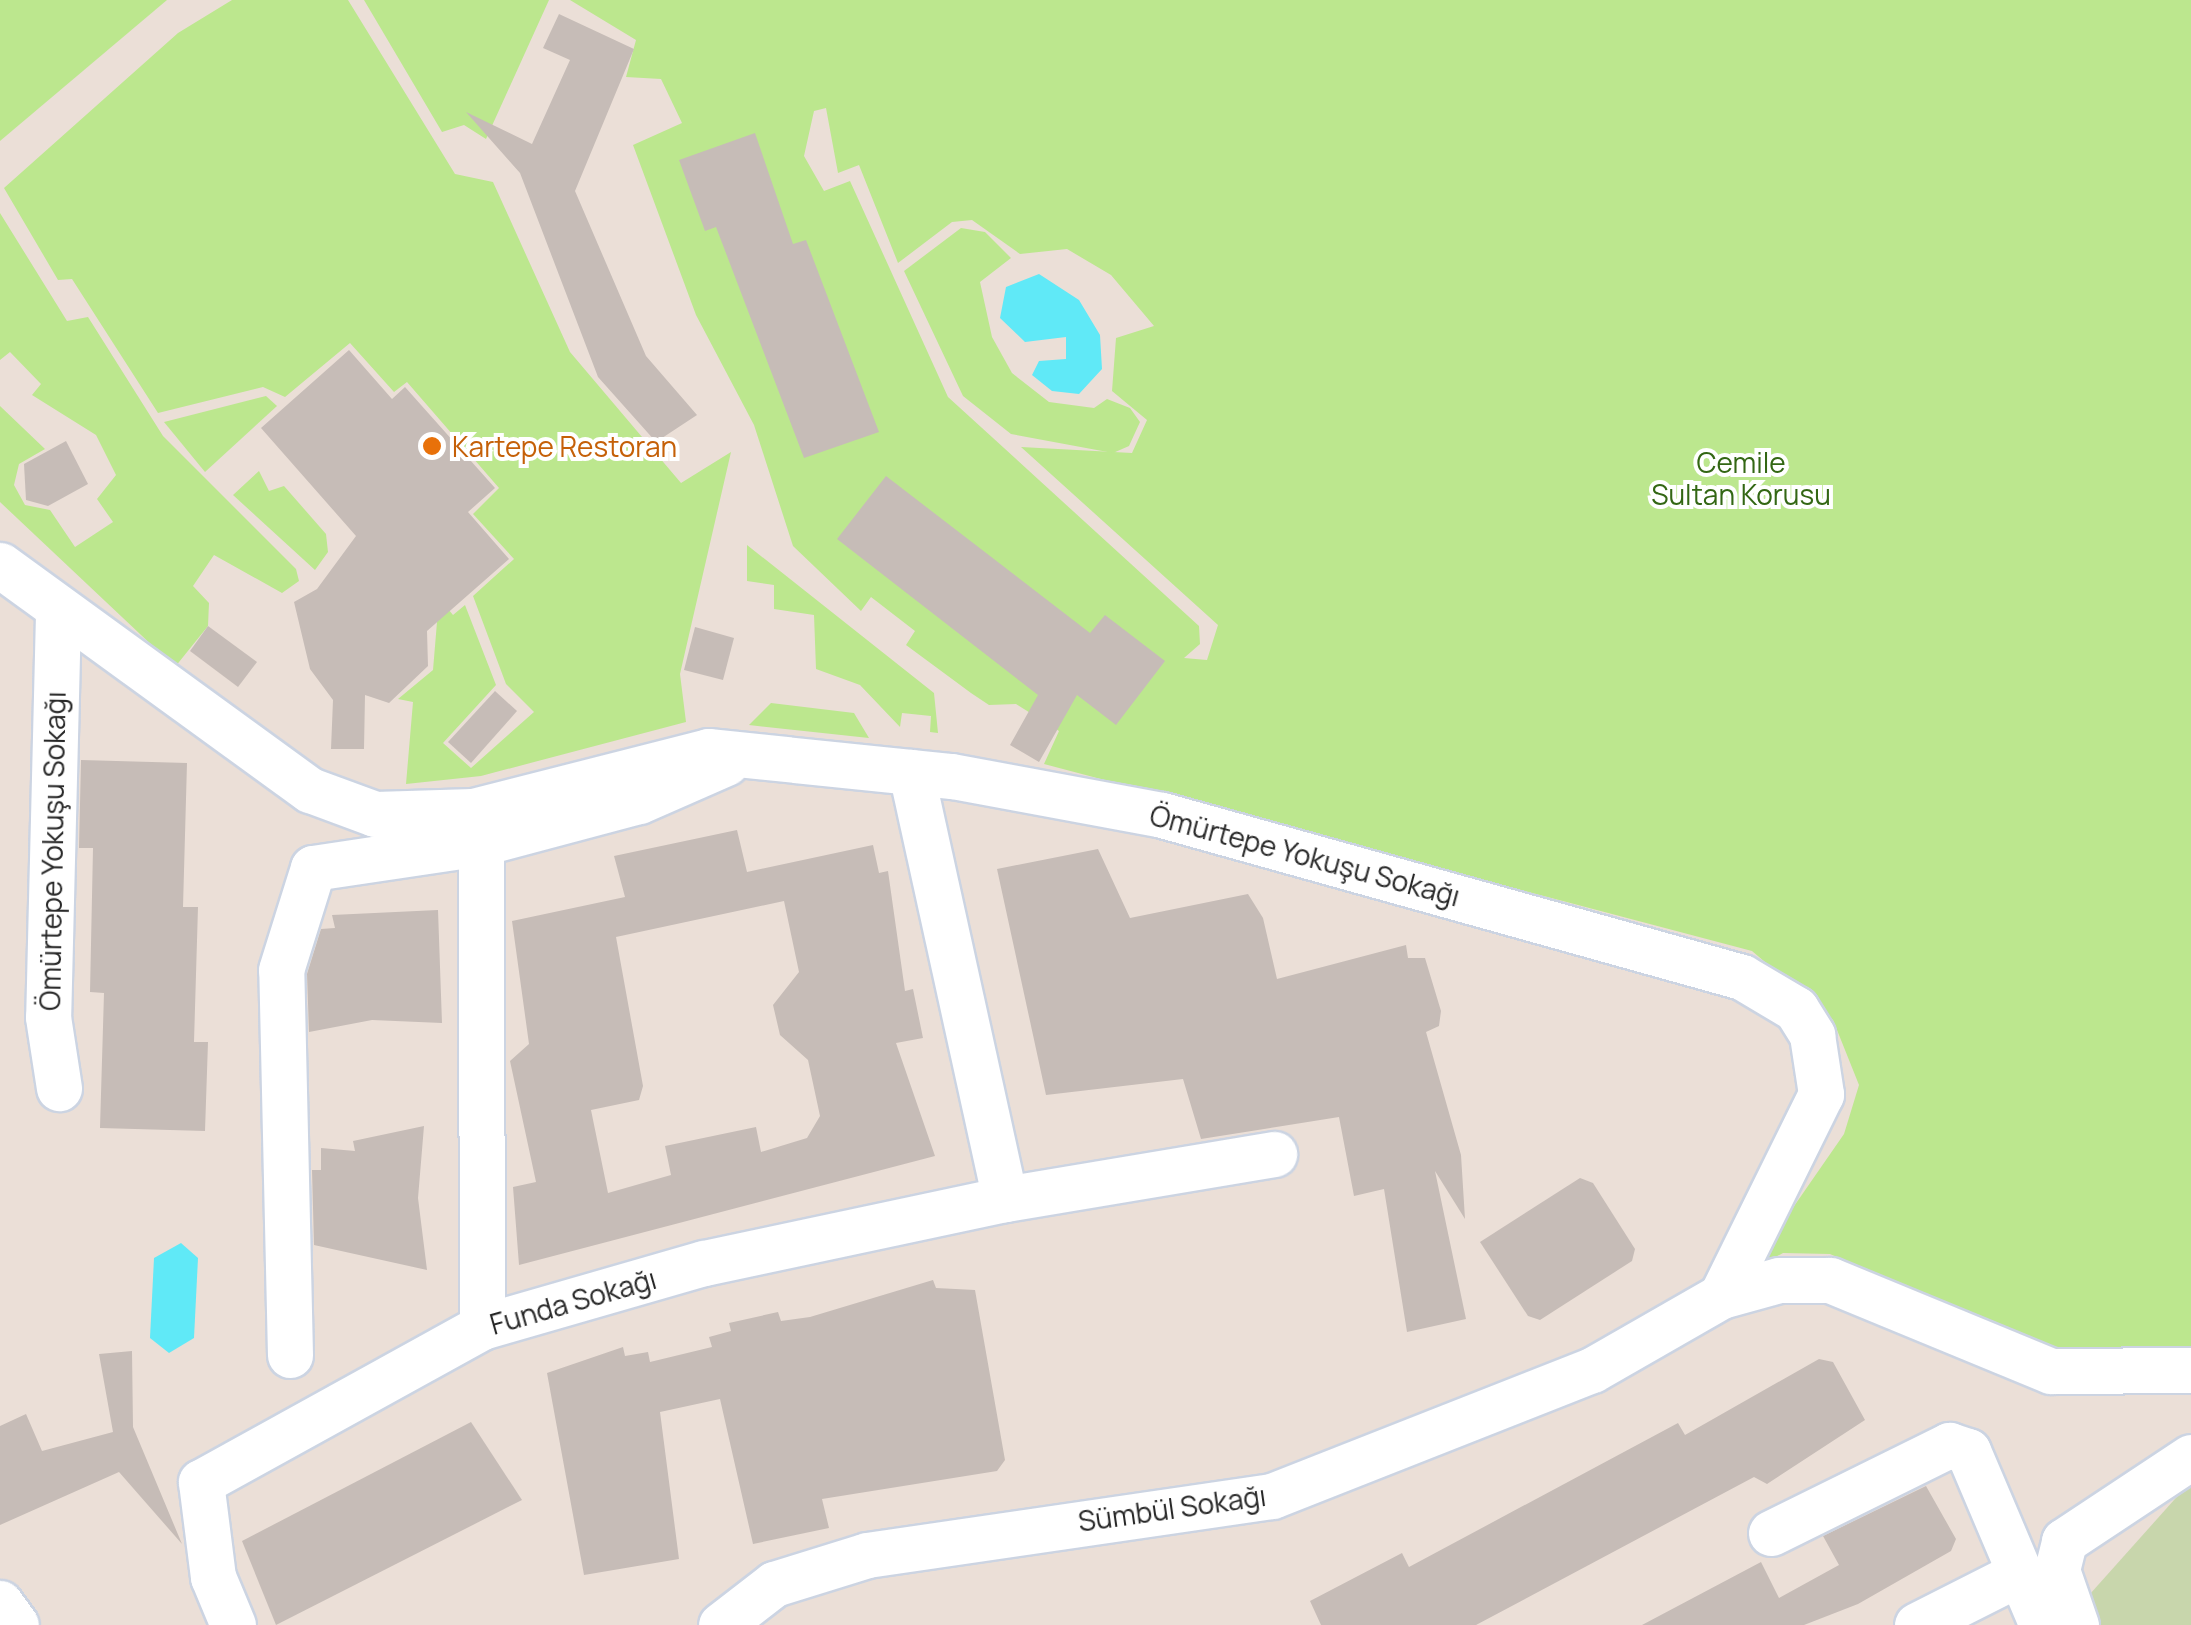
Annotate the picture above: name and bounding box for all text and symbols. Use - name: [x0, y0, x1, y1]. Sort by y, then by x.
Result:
- place label: Kartepe Restoran: [452, 429, 677, 463]
- marker: Kartepe Restoran: [421, 435, 443, 457]
- park label: Cemile Sultan Korusu: [1651, 445, 1831, 511]
- street label: Ömürtepe Yokuşu Sokağı: [32, 691, 72, 1011]
- street label: Ömürtepe Yokuşu Sokağı: [1146, 797, 1464, 913]
- street label: Funda Sokağı: [486, 1261, 660, 1341]
- street label: Sümbül Sokağı: [1076, 1478, 1268, 1538]

